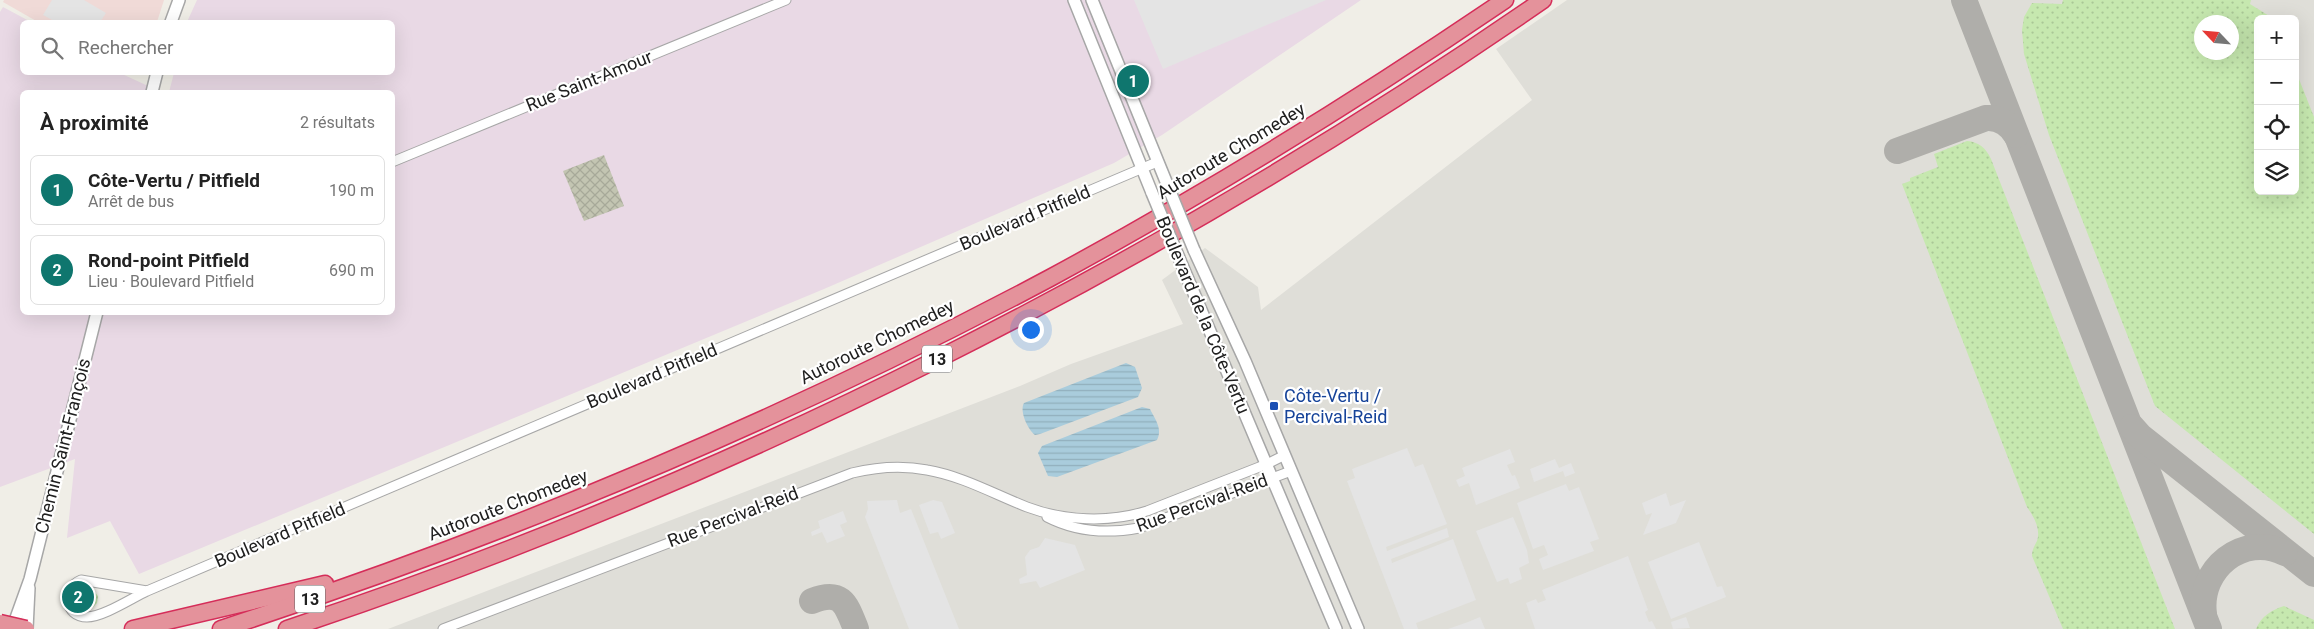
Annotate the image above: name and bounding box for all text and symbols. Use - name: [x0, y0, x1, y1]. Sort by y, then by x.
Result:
- north arrow: [2194, 15, 2239, 60]
- map controls: [2254, 15, 2299, 195]
- button: +: [2254, 15, 2299, 60]
- search box: [20, 20, 395, 75]
- icon: search: [38, 34, 66, 62]
- text: Rechercher: [78, 36, 173, 59]
- street label: Rue Saint-Amour: [523, 46, 655, 115]
- button: −: [2254, 60, 2299, 105]
- pin: 1: [1117, 62, 1149, 100]
- street label: Autoroute Chomedey: [1153, 98, 1309, 203]
- button: locate: [2254, 105, 2299, 150]
- text: À proximité: [40, 111, 149, 135]
- text: 2 résultats: [300, 113, 375, 132]
- button: layers: [2254, 150, 2299, 195]
- text: Côte-Vertu / Pitfield: [88, 169, 260, 192]
- text: 1: [52, 181, 62, 200]
- text: 190 m: [329, 181, 374, 200]
- street label: Boulevard Pitfield: [956, 181, 1093, 255]
- text: Arrêt de bus: [88, 192, 174, 211]
- street label: Boulevard de la Côte-Vertu: [1152, 213, 1255, 417]
- text: Rond-point Pitfield: [88, 249, 249, 272]
- text: 2: [52, 261, 62, 280]
- text: 690 m: [329, 261, 374, 280]
- text: Lieu · Boulevard Pitfield: [88, 272, 254, 291]
- street label: Autoroute Chomedey: [796, 295, 958, 388]
- your location: [1018, 317, 1044, 343]
- street label: Boulevard Pitfield: [583, 339, 720, 413]
- road number: 13: [922, 346, 952, 372]
- street label: Chemin Saint-François: [31, 356, 94, 536]
- place label: Côte-Vertu / Percival-Reid: [1284, 385, 1387, 427]
- marker: Côte-Vertu / Percival-Reid: [1268, 400, 1280, 412]
- street label: Autoroute Chomedey: [425, 464, 591, 545]
- street label: Rue Percival-Reid: [1133, 469, 1270, 536]
- street label: Rue Percival-Reid: [664, 482, 801, 551]
- street label: Boulevard Pitfield: [211, 498, 348, 572]
- pin: 2: [62, 578, 94, 616]
- road number: 13: [295, 586, 325, 612]

